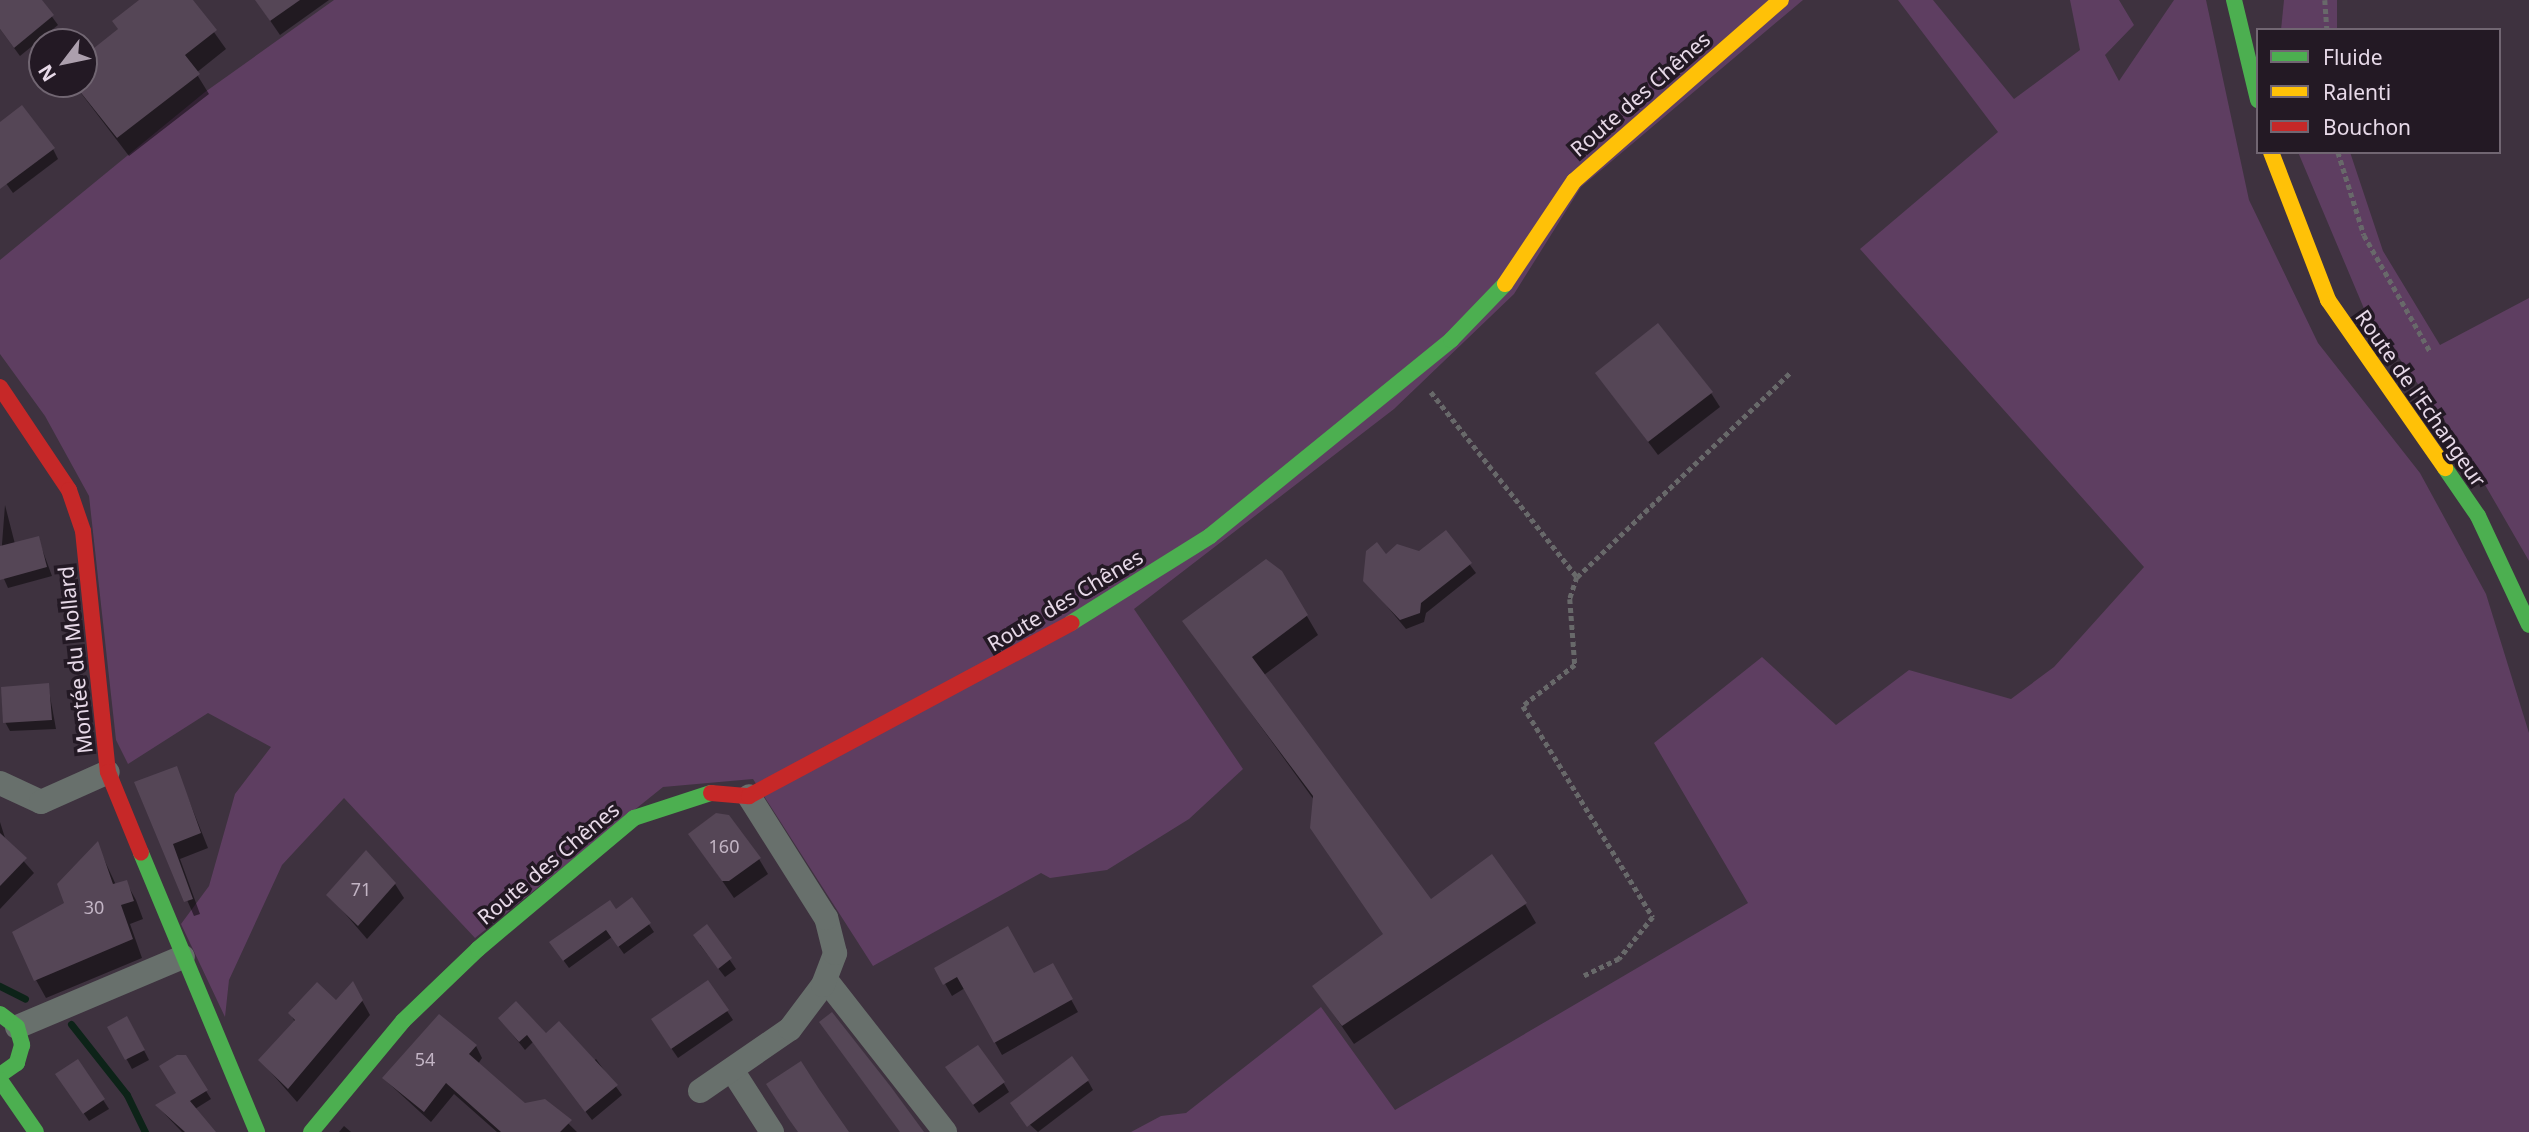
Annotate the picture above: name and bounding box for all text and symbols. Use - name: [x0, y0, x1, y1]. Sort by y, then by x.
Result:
- street label: Route des Chênes: [1565, 26, 1715, 162]
- north arrow: [28, 28, 98, 98]
- legend: [2256, 28, 2501, 154]
- text: Fluide: [2323, 43, 2382, 71]
- text: N: [32, 60, 62, 87]
- text: Ralenti: [2323, 78, 2391, 106]
- text: Bouchon: [2323, 113, 2411, 141]
- street label: Route de l'Echangeur: [2350, 305, 2492, 491]
- street label: Route des Chênes: [983, 544, 1147, 656]
- street label: Montée du Mollard: [53, 565, 97, 755]
- street label: Route des Chênes: [472, 796, 624, 930]
- house number: 160: [709, 835, 739, 857]
- house number: 71: [351, 878, 371, 900]
- house number: 30: [84, 896, 104, 918]
- house number: 54: [415, 1048, 435, 1070]

